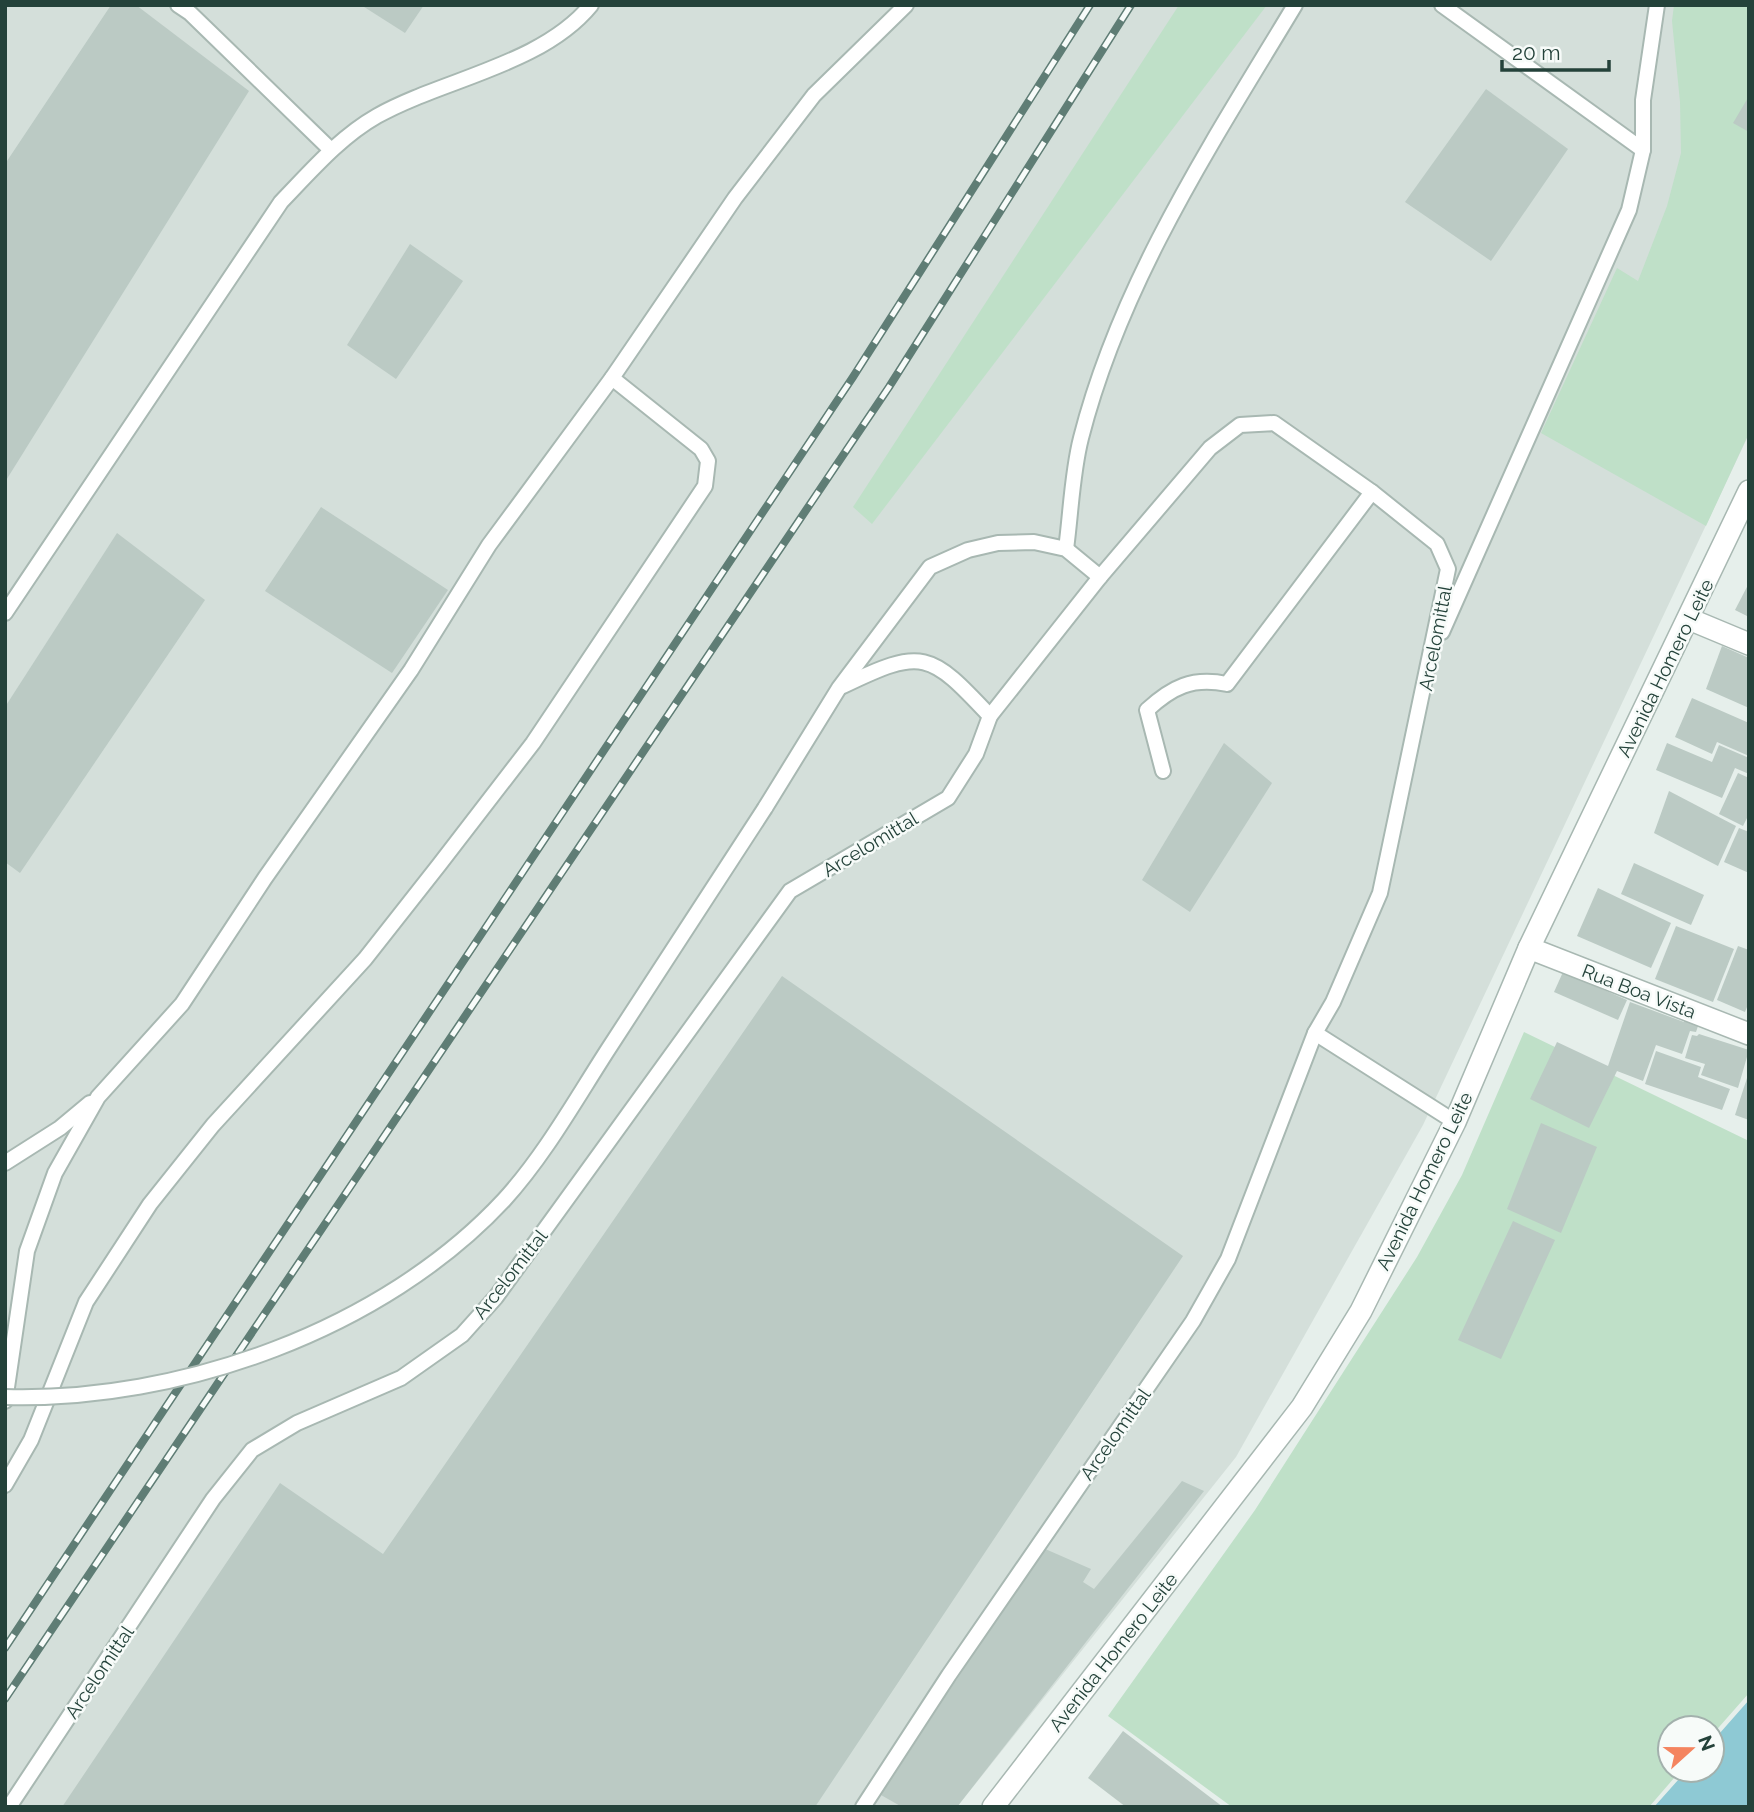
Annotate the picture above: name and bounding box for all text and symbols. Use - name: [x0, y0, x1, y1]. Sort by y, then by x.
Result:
- scale bar: [1502, 28, 1609, 72]
- text: 20 m: [1512, 40, 1560, 65]
- street label: Avenida Homero Leite: [1612, 575, 1718, 761]
- street label: Arcelomittal: [1414, 583, 1456, 693]
- street label: Arcelomittal: [818, 807, 922, 881]
- street label: Rua Boa Vista: [1579, 959, 1699, 1023]
- street label: Avenida Homero Leite: [1371, 1088, 1477, 1274]
- street label: Arcelomittal: [468, 1224, 552, 1323]
- street label: Arcelomittal: [1075, 1383, 1155, 1484]
- street label: Avenida Homero Leite: [1044, 1568, 1182, 1736]
- street label: Arcelomittal: [60, 1621, 139, 1723]
- north arrow: [1656, 1714, 1726, 1784]
- text: N: [1694, 1732, 1720, 1754]

